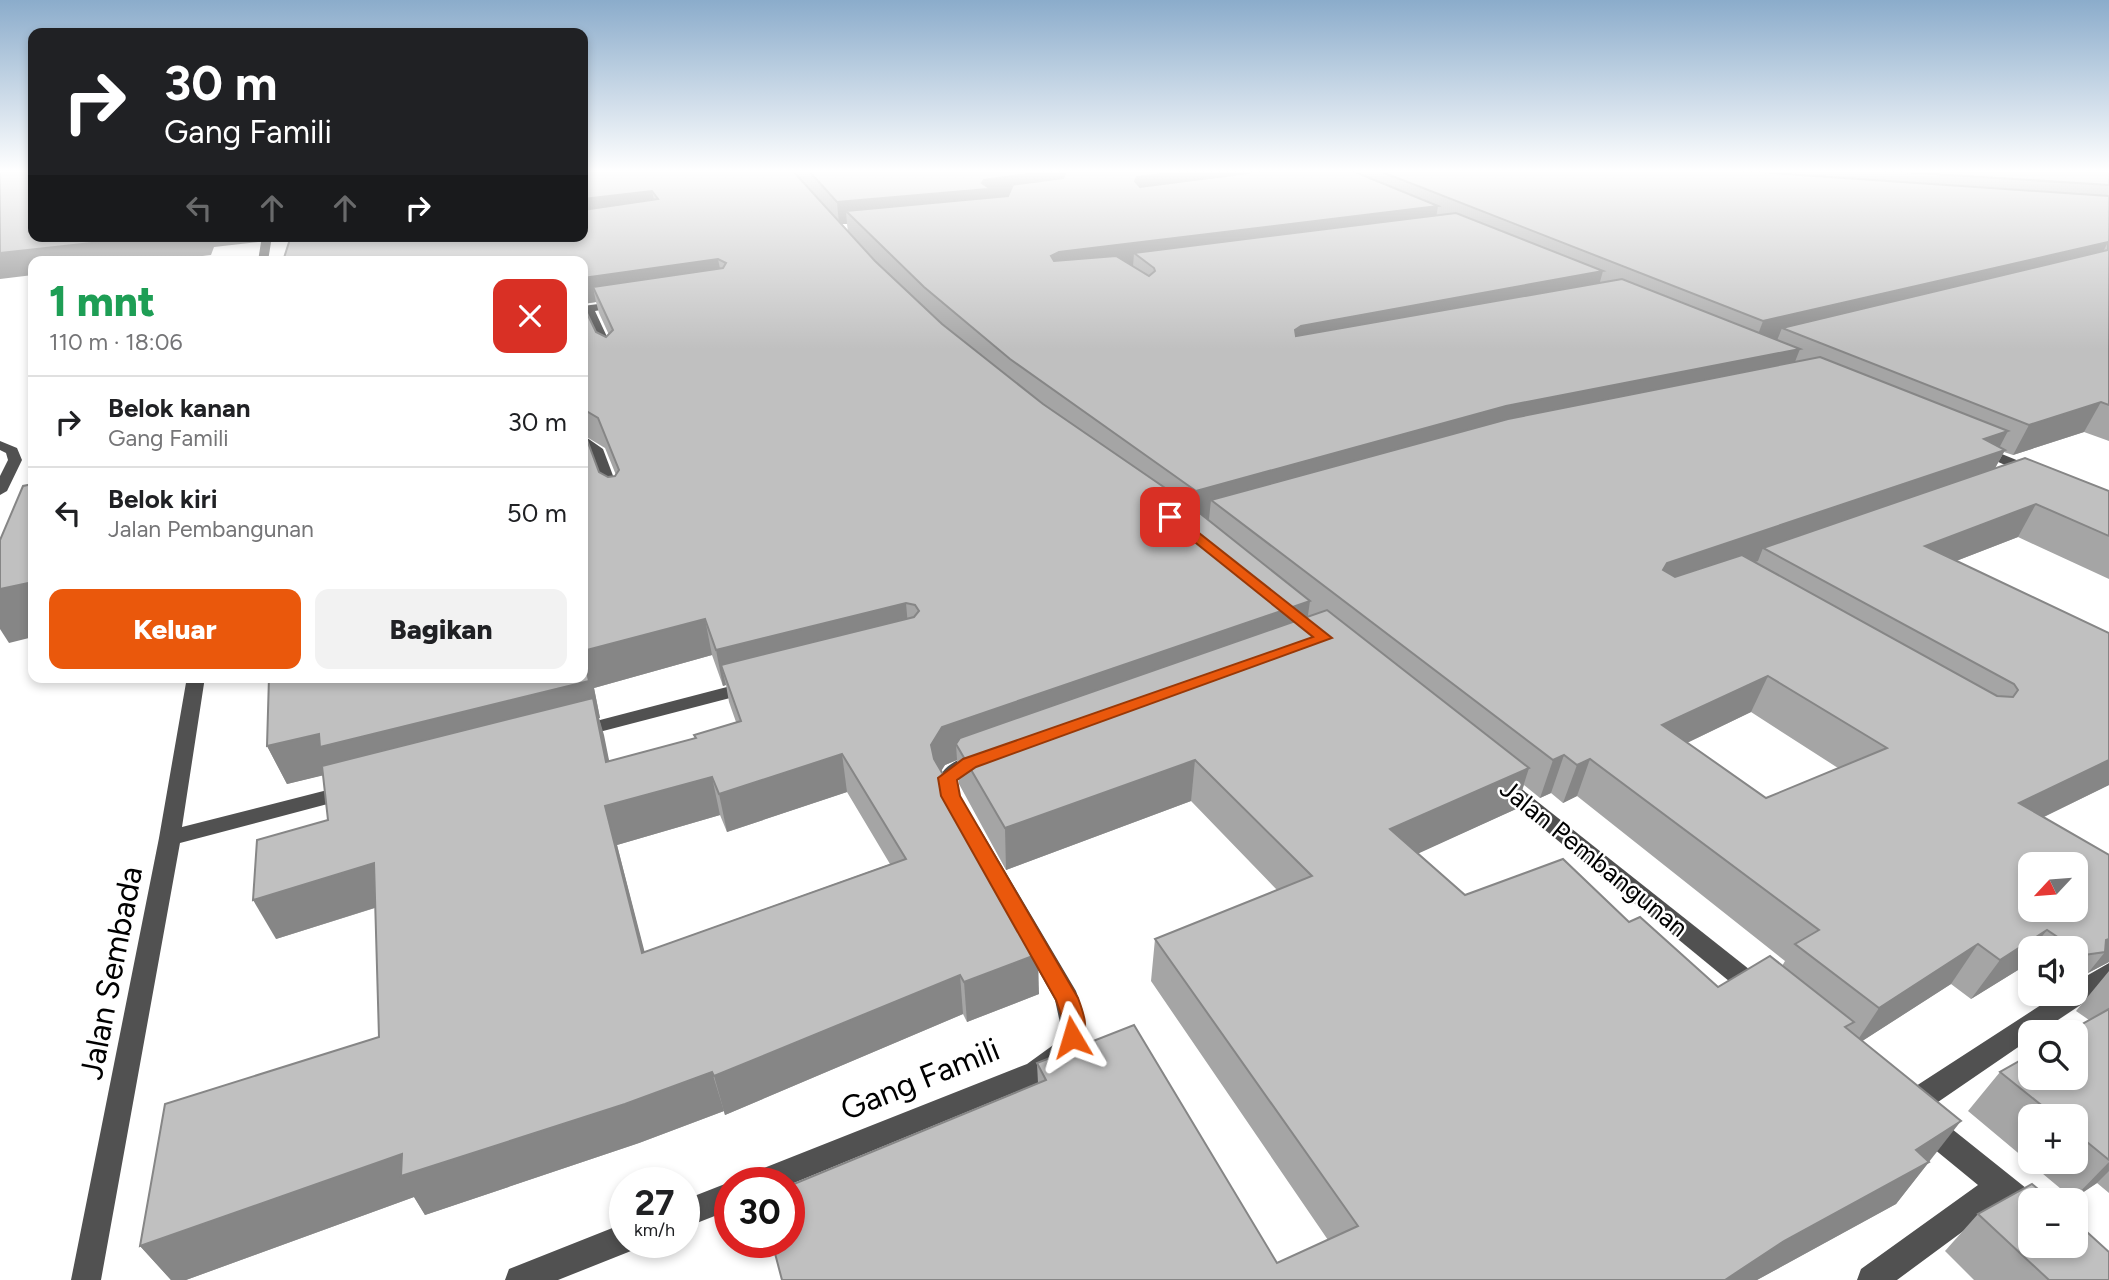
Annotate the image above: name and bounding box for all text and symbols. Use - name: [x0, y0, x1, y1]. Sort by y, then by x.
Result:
- text: 30 m: [164, 53, 277, 112]
- icon: right: [49, 56, 140, 147]
- text: Gang Famili: [164, 113, 332, 151]
- icon: left: [180, 189, 218, 227]
- icon: ahead: [253, 189, 291, 227]
- icon: ahead: [326, 189, 364, 227]
- icon: right: [399, 189, 437, 227]
- text: 1 mnt: [49, 276, 155, 327]
- button: close: [493, 279, 567, 353]
- text: 110 m · 18:06: [49, 328, 182, 356]
- text: Belok kanan: [108, 392, 251, 424]
- icon: right: [49, 403, 87, 441]
- text: 30 m: [508, 406, 567, 438]
- text: Gang Famili: [108, 424, 229, 452]
- text: Belok kiri: [108, 483, 217, 515]
- pin: [1140, 487, 1200, 547]
- icon: left: [49, 494, 87, 532]
- text: 50 m: [507, 497, 567, 529]
- icon: arrive: [1151, 498, 1189, 536]
- text: Jalan Pembangunan: [108, 515, 314, 543]
- button: Keluar: [49, 589, 301, 669]
- button: Bagikan: [315, 589, 567, 669]
- street label: Jalan Pembangunan: [1493, 772, 1695, 944]
- north arrow: [2018, 852, 2088, 922]
- map controls: [2018, 852, 2088, 1258]
- street label: Jalan Sembada: [72, 863, 150, 1083]
- button: sound: [2018, 936, 2088, 1006]
- position arrow: [1035, 1000, 1109, 1074]
- button: search: [2018, 1020, 2088, 1090]
- street label: Gang Famili: [835, 1030, 1005, 1128]
- button: +: [2018, 1104, 2088, 1174]
- speed limit sign: 30: [714, 1167, 805, 1258]
- text: 27: [635, 1182, 674, 1224]
- button: −: [2018, 1188, 2088, 1258]
- text: km/h: [634, 1219, 675, 1241]

